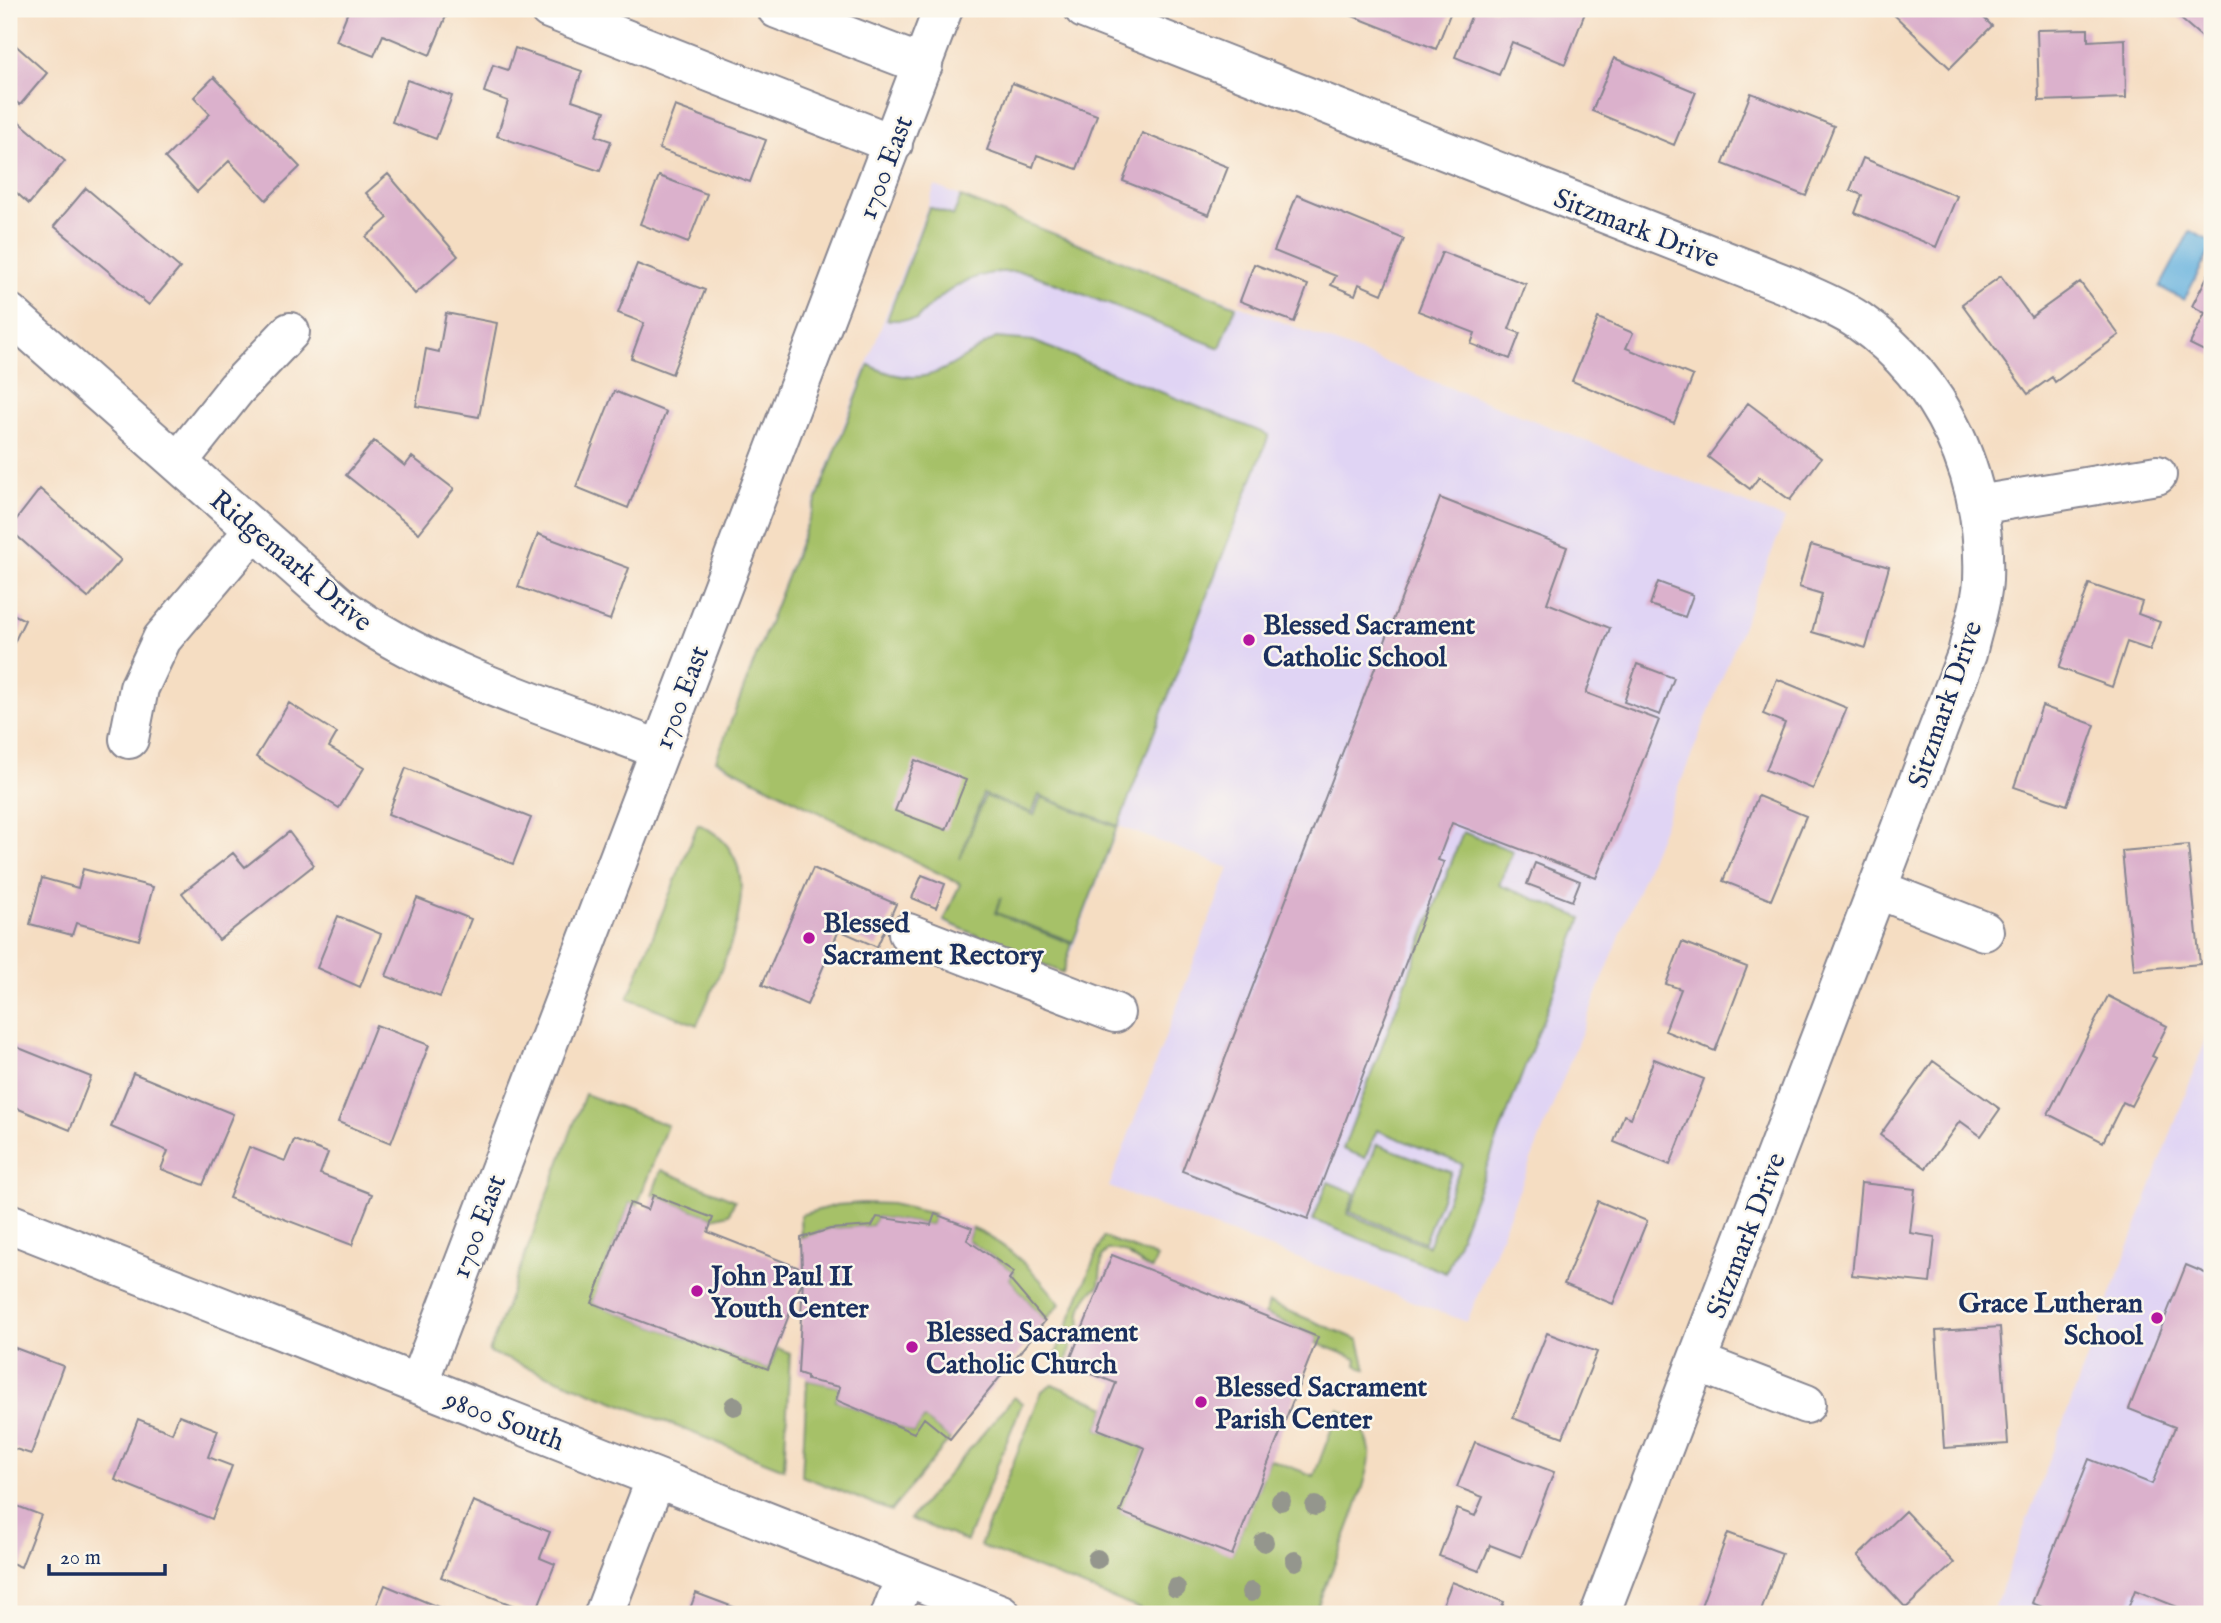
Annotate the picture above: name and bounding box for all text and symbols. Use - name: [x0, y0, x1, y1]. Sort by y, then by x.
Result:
- street label: 1700 East: [851, 111, 922, 225]
- street label: Sitzmark Drive: [1548, 182, 1724, 277]
- street label: Ridgemark Drive: [202, 484, 379, 640]
- place label: Blessed Sacrament Catholic School: [1263, 609, 1476, 676]
- street label: Sitzmark Drive: [1901, 616, 1991, 793]
- marker: Blessed Sacrament Catholic School: [1241, 632, 1257, 648]
- street label: 1700 East: [647, 641, 718, 755]
- place label: Blessed Sacrament Rectory: [823, 907, 1045, 974]
- marker: Blessed Sacrament Rectory: [801, 930, 817, 946]
- street label: Sitzmark Drive: [1700, 1148, 1795, 1324]
- street label: 1700 East: [444, 1170, 515, 1284]
- place label: John Paul II Youth Center: [707, 1260, 870, 1327]
- marker: John Paul II Youth Center: [689, 1283, 705, 1299]
- place label: Grace Lutheran School: [1958, 1287, 2144, 1354]
- marker: Grace Lutheran School: [2149, 1310, 2165, 1326]
- place label: Blessed Sacrament Catholic Church: [926, 1316, 1139, 1383]
- marker: Blessed Sacrament Catholic Church: [904, 1339, 920, 1355]
- place label: Blessed Sacrament Parish Center: [1215, 1371, 1428, 1438]
- street label: 9800 South: [438, 1382, 569, 1460]
- marker: Blessed Sacrament Parish Center: [1193, 1394, 1209, 1410]
- scale bar: [49, 1532, 164, 1576]
- text: 20 m: [60, 1545, 101, 1572]

